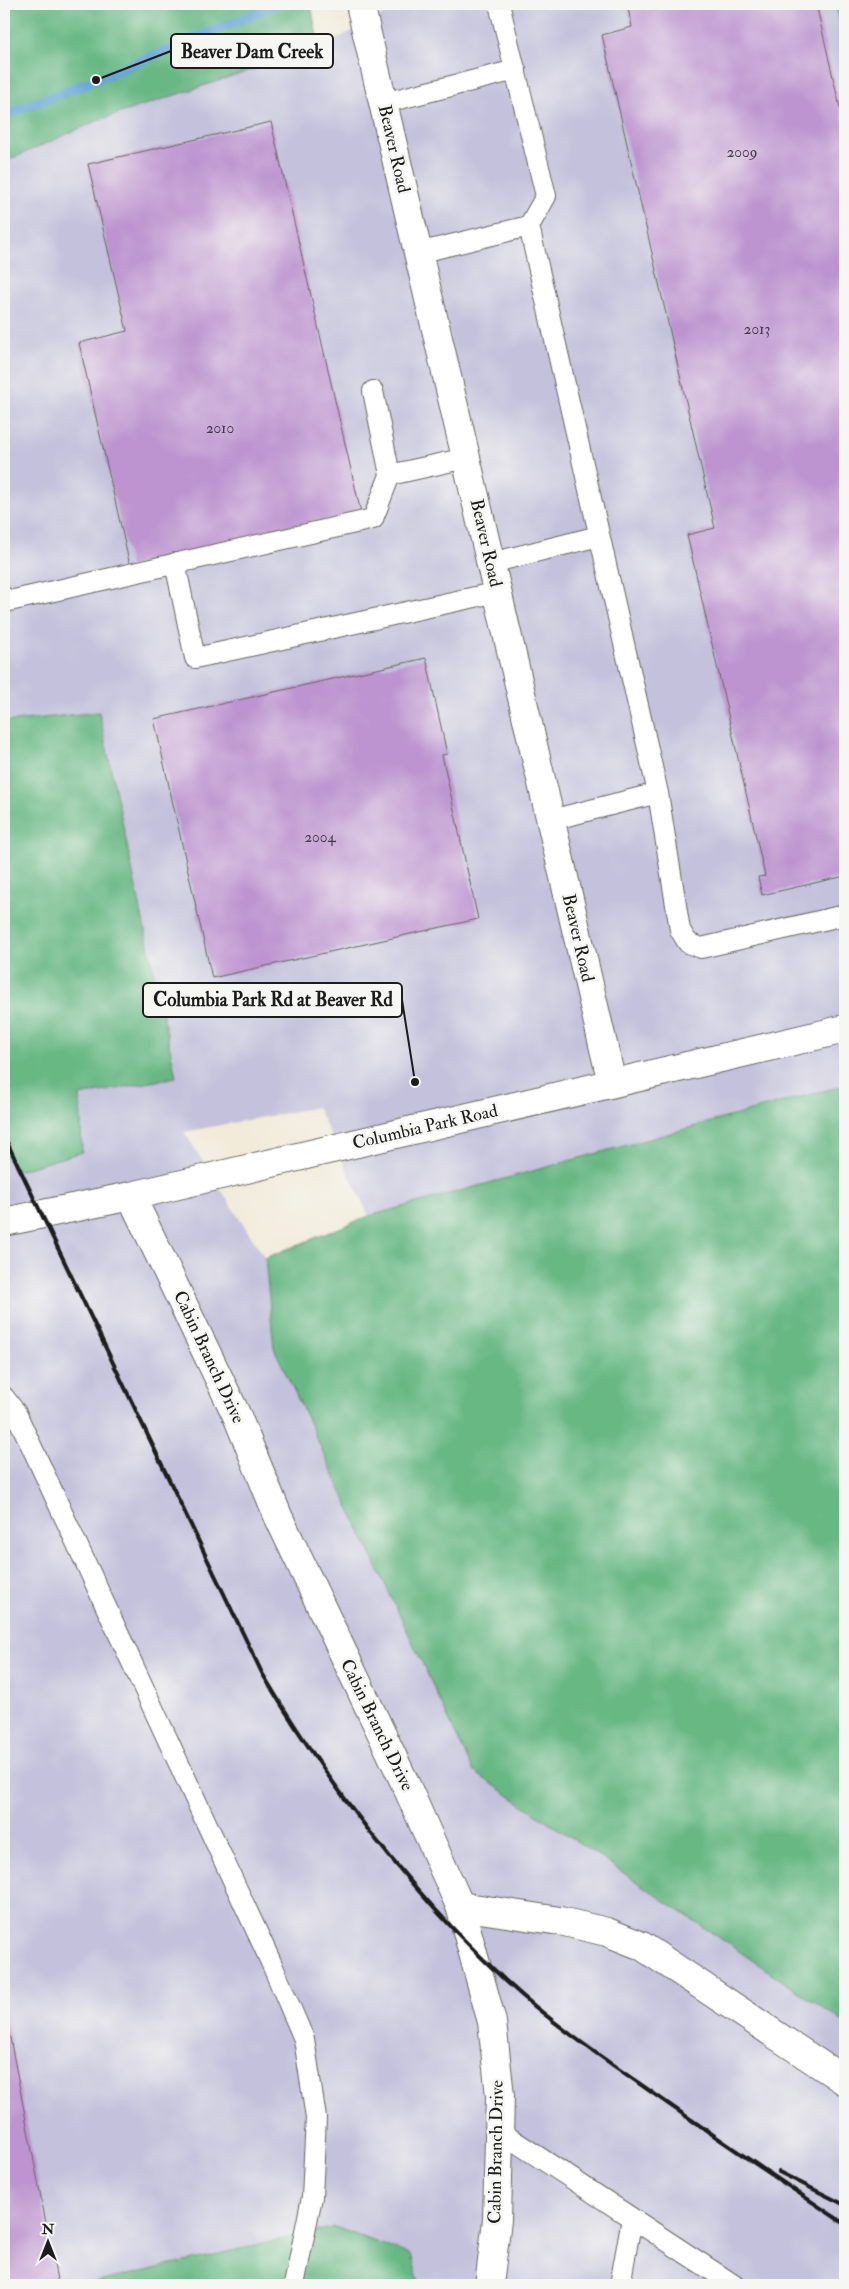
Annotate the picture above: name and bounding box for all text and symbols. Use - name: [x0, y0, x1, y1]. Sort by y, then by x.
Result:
- callout: Beaver Dam Creek: [171, 34, 333, 68]
- text: Beaver Dam Creek: [181, 40, 324, 64]
- street label: Beaver Road: [373, 103, 415, 195]
- house number: 2009: [727, 143, 757, 162]
- house number: 2013: [744, 320, 770, 339]
- house number: 2010: [206, 419, 234, 438]
- street label: Beaver Road: [465, 497, 507, 589]
- house number: 2004: [304, 828, 336, 847]
- street label: Beaver Road: [557, 892, 599, 984]
- callout: Columbia Park Rd at Beaver Rd: [143, 983, 402, 1017]
- text: Columbia Park Rd at Beaver Rd: [153, 988, 393, 1012]
- street label: Columbia Park Road: [350, 1099, 500, 1155]
- street label: Cabin Branch Drive: [168, 1287, 250, 1427]
- street label: Cabin Branch Drive: [335, 1655, 419, 1795]
- street label: Cabin Branch Drive: [483, 2079, 509, 2224]
- north arrow: [22, 2216, 72, 2266]
- text: N: [41, 2221, 55, 2238]

